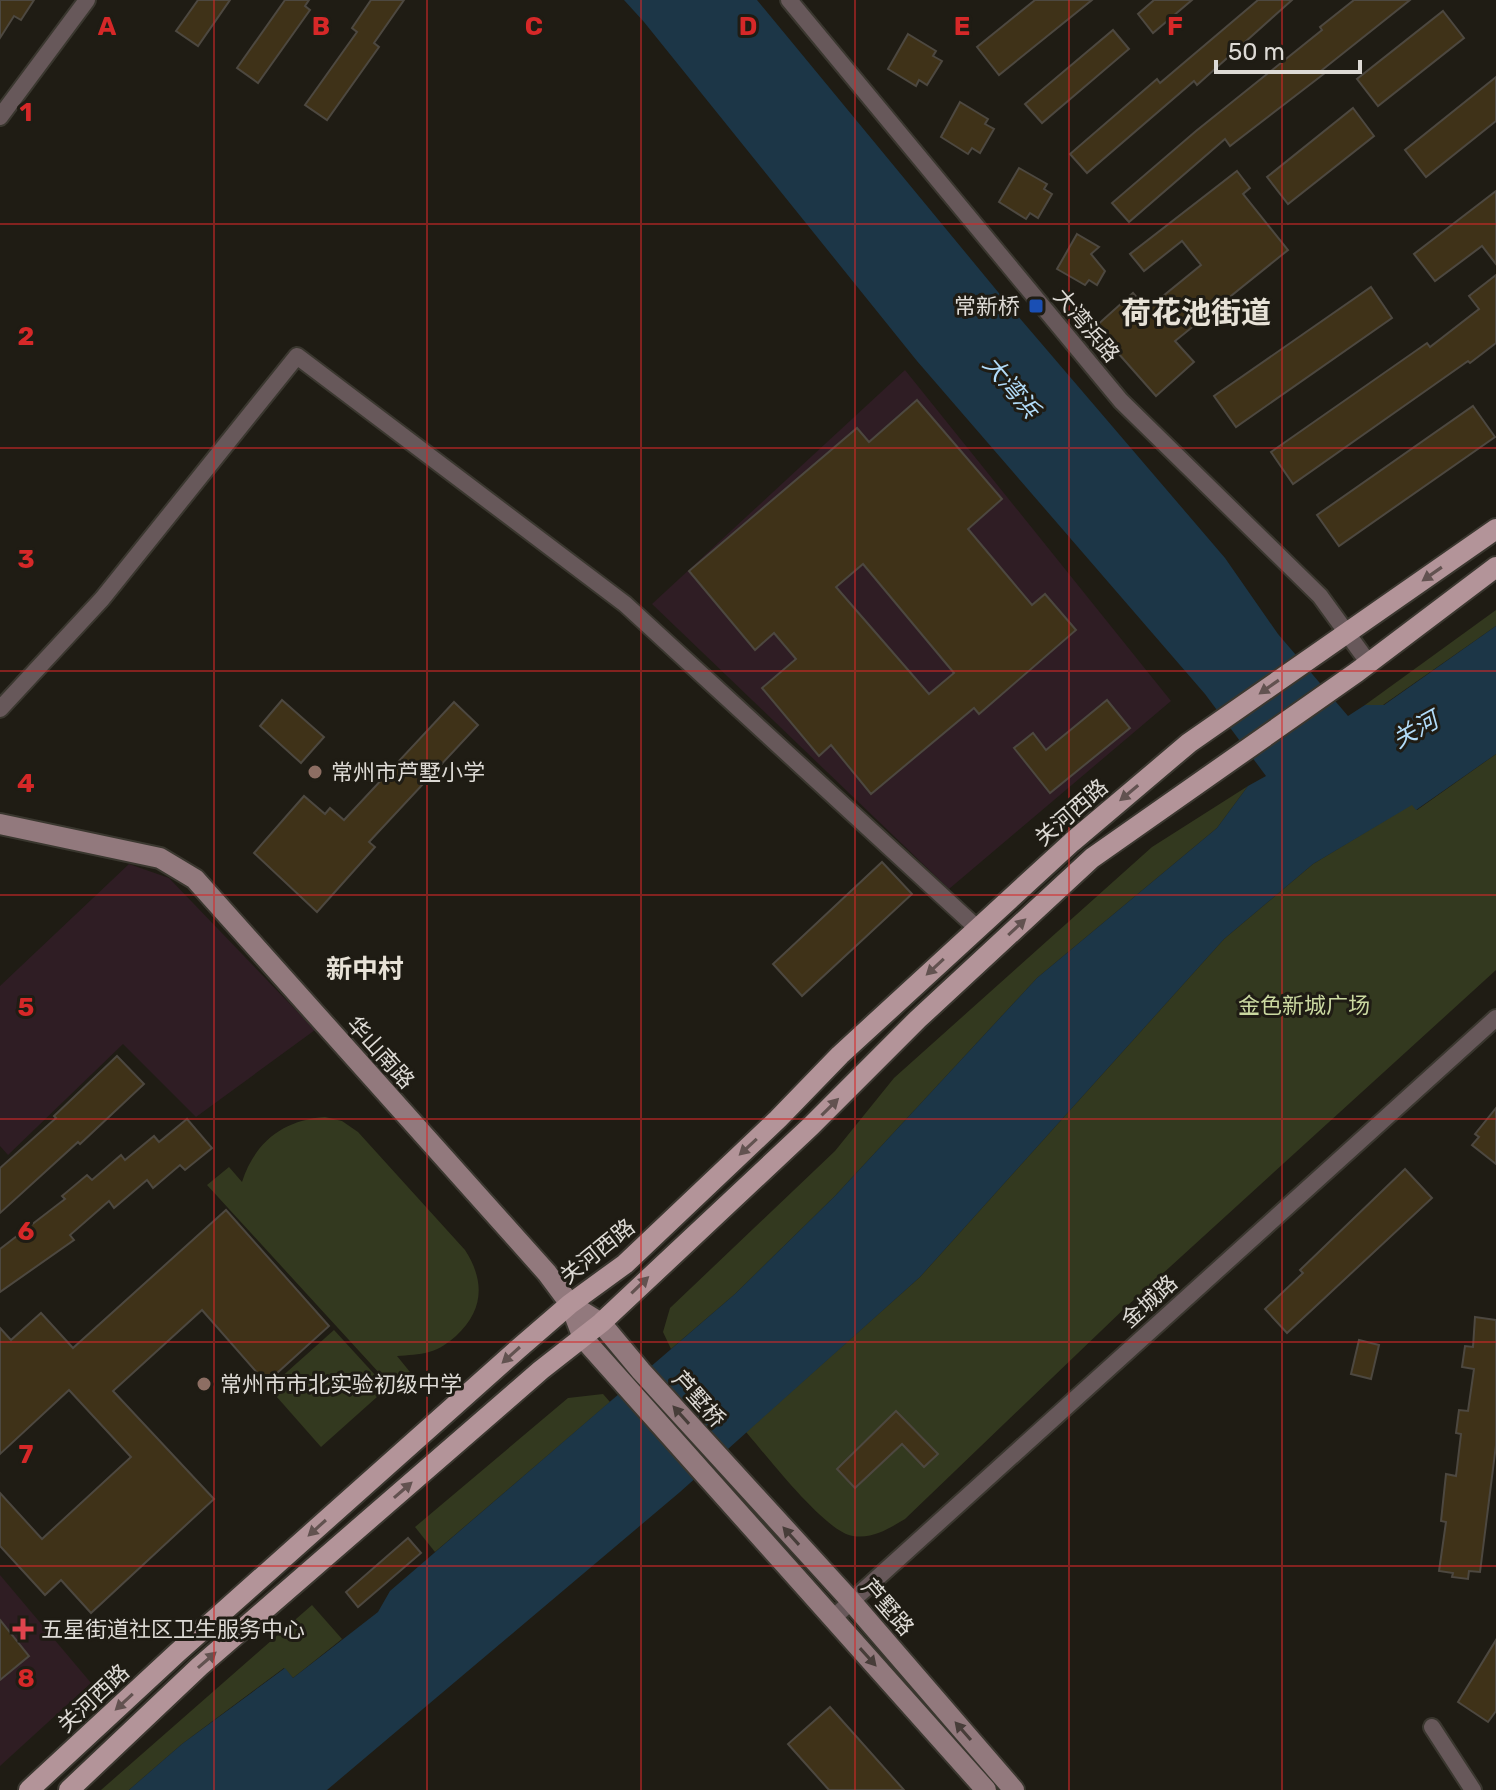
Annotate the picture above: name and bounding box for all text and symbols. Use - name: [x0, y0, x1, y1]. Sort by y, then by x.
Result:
- text: A: [98, 11, 117, 42]
- text: B: [312, 11, 330, 42]
- text: C: [525, 11, 543, 42]
- text: D: [739, 11, 757, 42]
- text: E: [954, 11, 970, 42]
- text: F: [1167, 11, 1183, 42]
- scale bar: [1216, 24, 1360, 74]
- text: 50 m: [1228, 38, 1285, 66]
- text: 1: [20, 97, 32, 128]
- street label: 大湾浜路: [1048, 283, 1125, 368]
- place label: 常新桥: [954, 293, 1020, 320]
- district label: 荷花池街道: [1121, 295, 1271, 331]
- marker: 常新桥: [1027, 297, 1045, 315]
- text: 2: [18, 321, 34, 352]
- water label: 大湾浜: [977, 350, 1046, 425]
- text: 3: [17, 544, 35, 575]
- one-way arrow: [1422, 565, 1443, 581]
- one-way arrow: [1259, 679, 1280, 694]
- water label: 关河: [1387, 704, 1446, 754]
- place label: 常州市芦墅小学: [331, 759, 485, 786]
- marker: 常州市芦墅小学: [306, 763, 324, 781]
- text: 4: [17, 768, 35, 799]
- street label: 关河西路: [1029, 773, 1113, 851]
- one-way arrow: [1119, 784, 1139, 801]
- one-way arrow: [1008, 919, 1027, 937]
- district label: 新中村: [326, 954, 404, 985]
- one-way arrow: [926, 957, 945, 975]
- text: 5: [18, 992, 34, 1023]
- park label: 金色新城广场: [1238, 992, 1370, 1019]
- street label: 华山南路: [341, 1011, 420, 1094]
- one-way arrow: [820, 1099, 839, 1117]
- one-way arrow: [739, 1138, 758, 1156]
- street label: 关河西路: [555, 1213, 640, 1290]
- text: 6: [18, 1216, 35, 1247]
- street label: 金城路: [1116, 1269, 1183, 1333]
- one-way arrow: [631, 1277, 650, 1295]
- one-way arrow: [502, 1346, 522, 1363]
- street label: 芦墅桥: [667, 1366, 731, 1433]
- place label: 常州市市北实验初级中学: [220, 1371, 462, 1398]
- marker: 常州市市北实验初级中学: [195, 1375, 213, 1393]
- one-way arrow: [672, 1405, 690, 1425]
- text: 7: [19, 1439, 34, 1470]
- one-way arrow: [394, 1481, 413, 1499]
- one-way arrow: [308, 1519, 328, 1536]
- one-way arrow: [783, 1526, 801, 1545]
- street label: 芦墅路: [856, 1574, 919, 1641]
- place label: 五星街道社区卫生服务中心: [41, 1616, 305, 1643]
- marker: 五星街道社区卫生服务中心: [12, 1618, 34, 1640]
- one-way arrow: [858, 1647, 876, 1666]
- one-way arrow: [197, 1652, 217, 1669]
- street label: 关河西路: [52, 1658, 135, 1738]
- text: 8: [17, 1663, 35, 1694]
- one-way arrow: [115, 1692, 134, 1711]
- one-way arrow: [955, 1721, 972, 1741]

